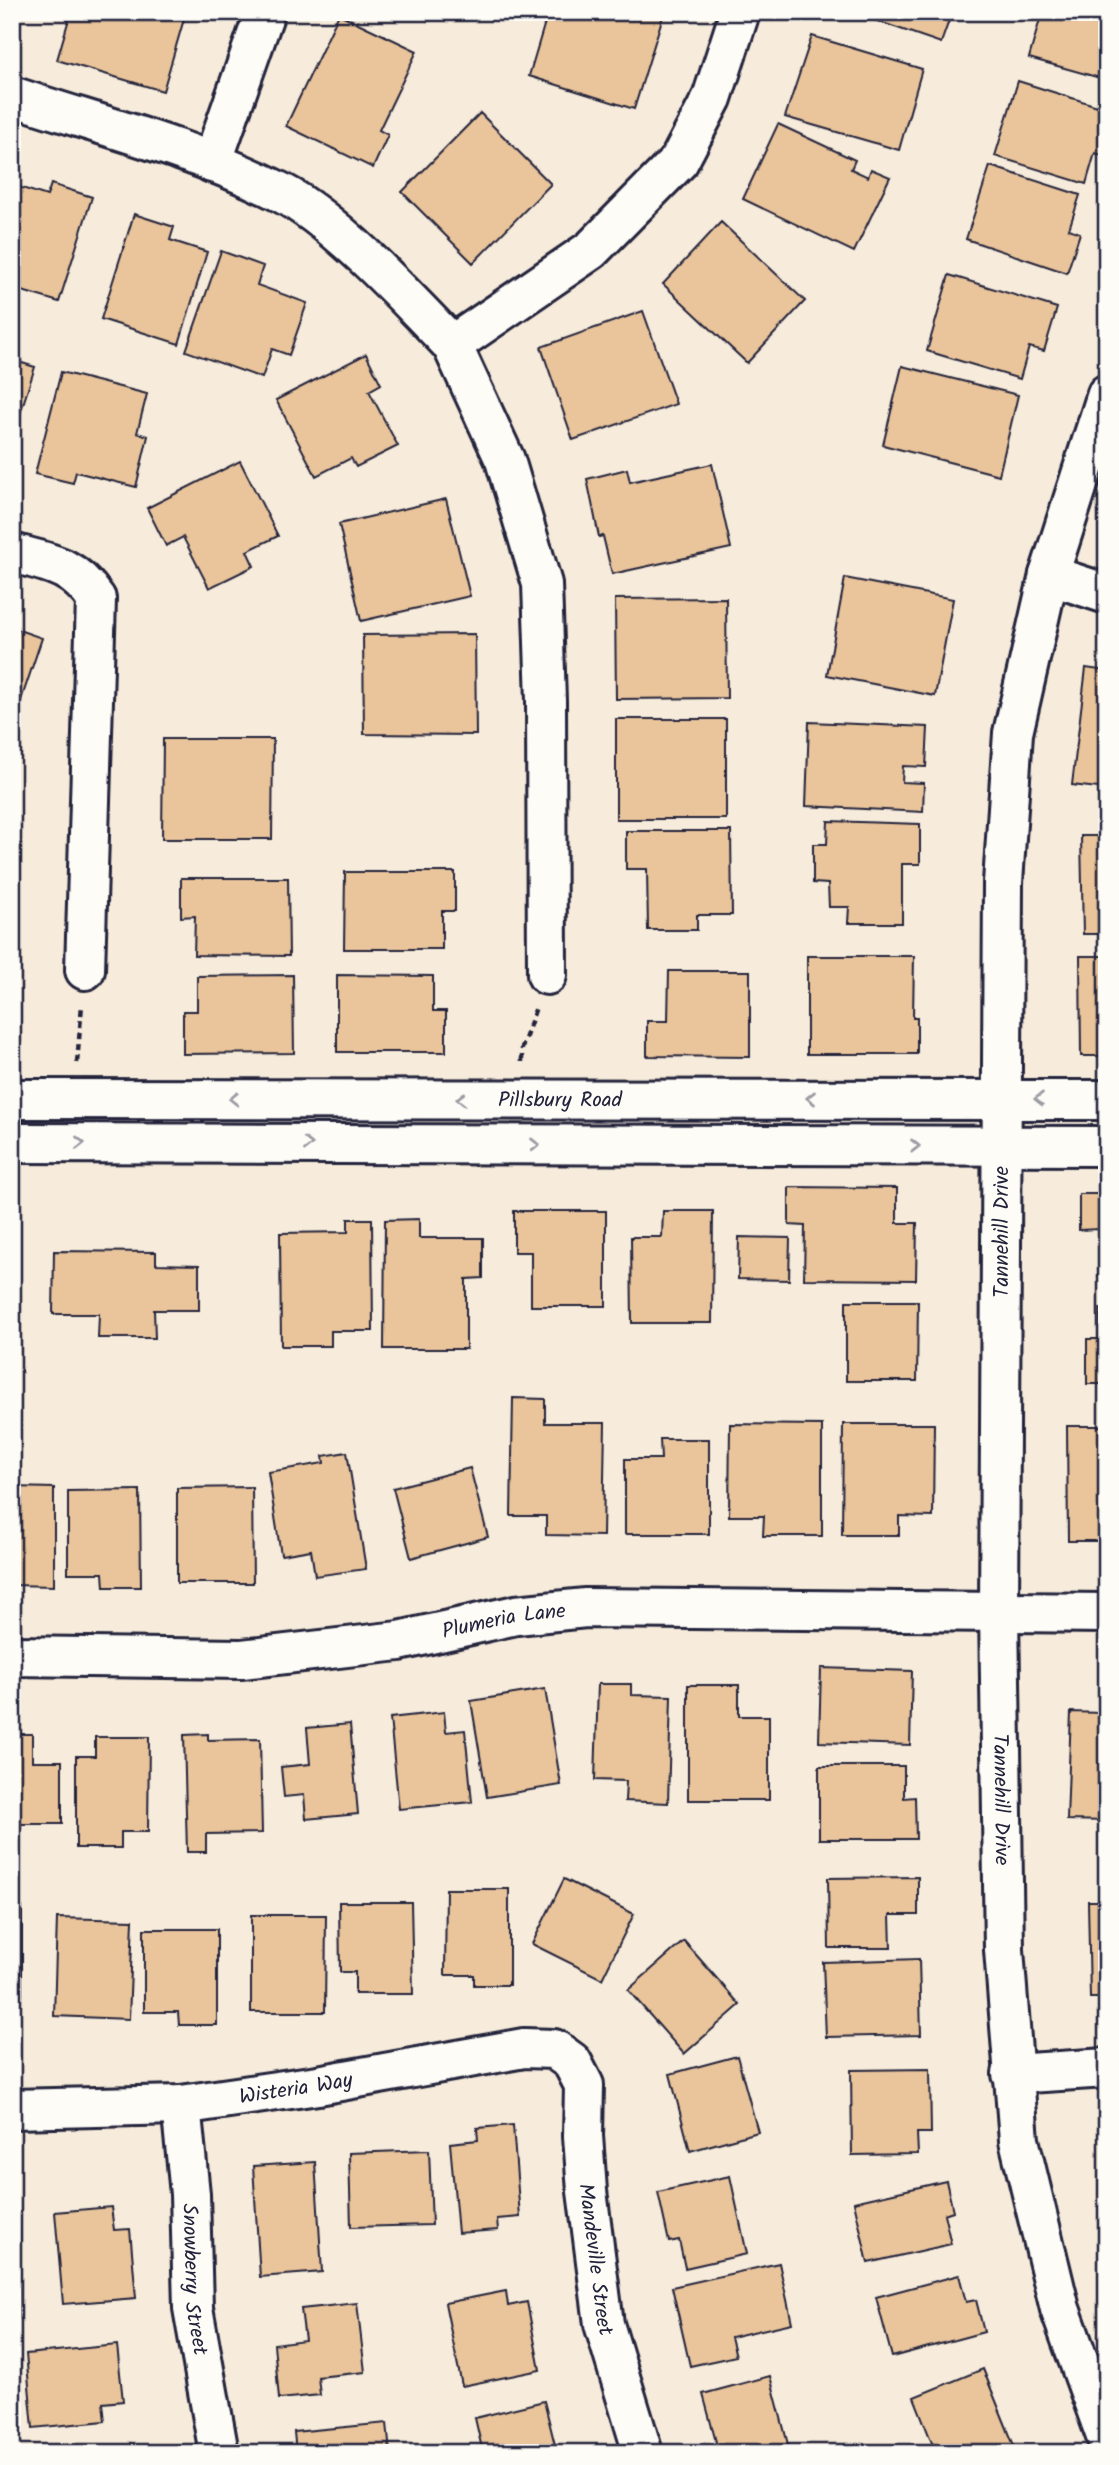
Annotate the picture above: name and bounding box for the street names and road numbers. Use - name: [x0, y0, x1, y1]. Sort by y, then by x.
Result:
- street label: Pillsbury Road: [498, 1084, 623, 1118]
- street label: Tannehill Drive: [986, 1166, 1019, 1298]
- street label: Plumeria Lane: [439, 1595, 568, 1649]
- street label: Tannehill Drive: [983, 1733, 1018, 1866]
- street label: Wisteria Way: [237, 2064, 355, 2114]
- street label: Mandeville Street: [568, 2182, 622, 2341]
- street label: Snowberry Street: [172, 2203, 216, 2359]

